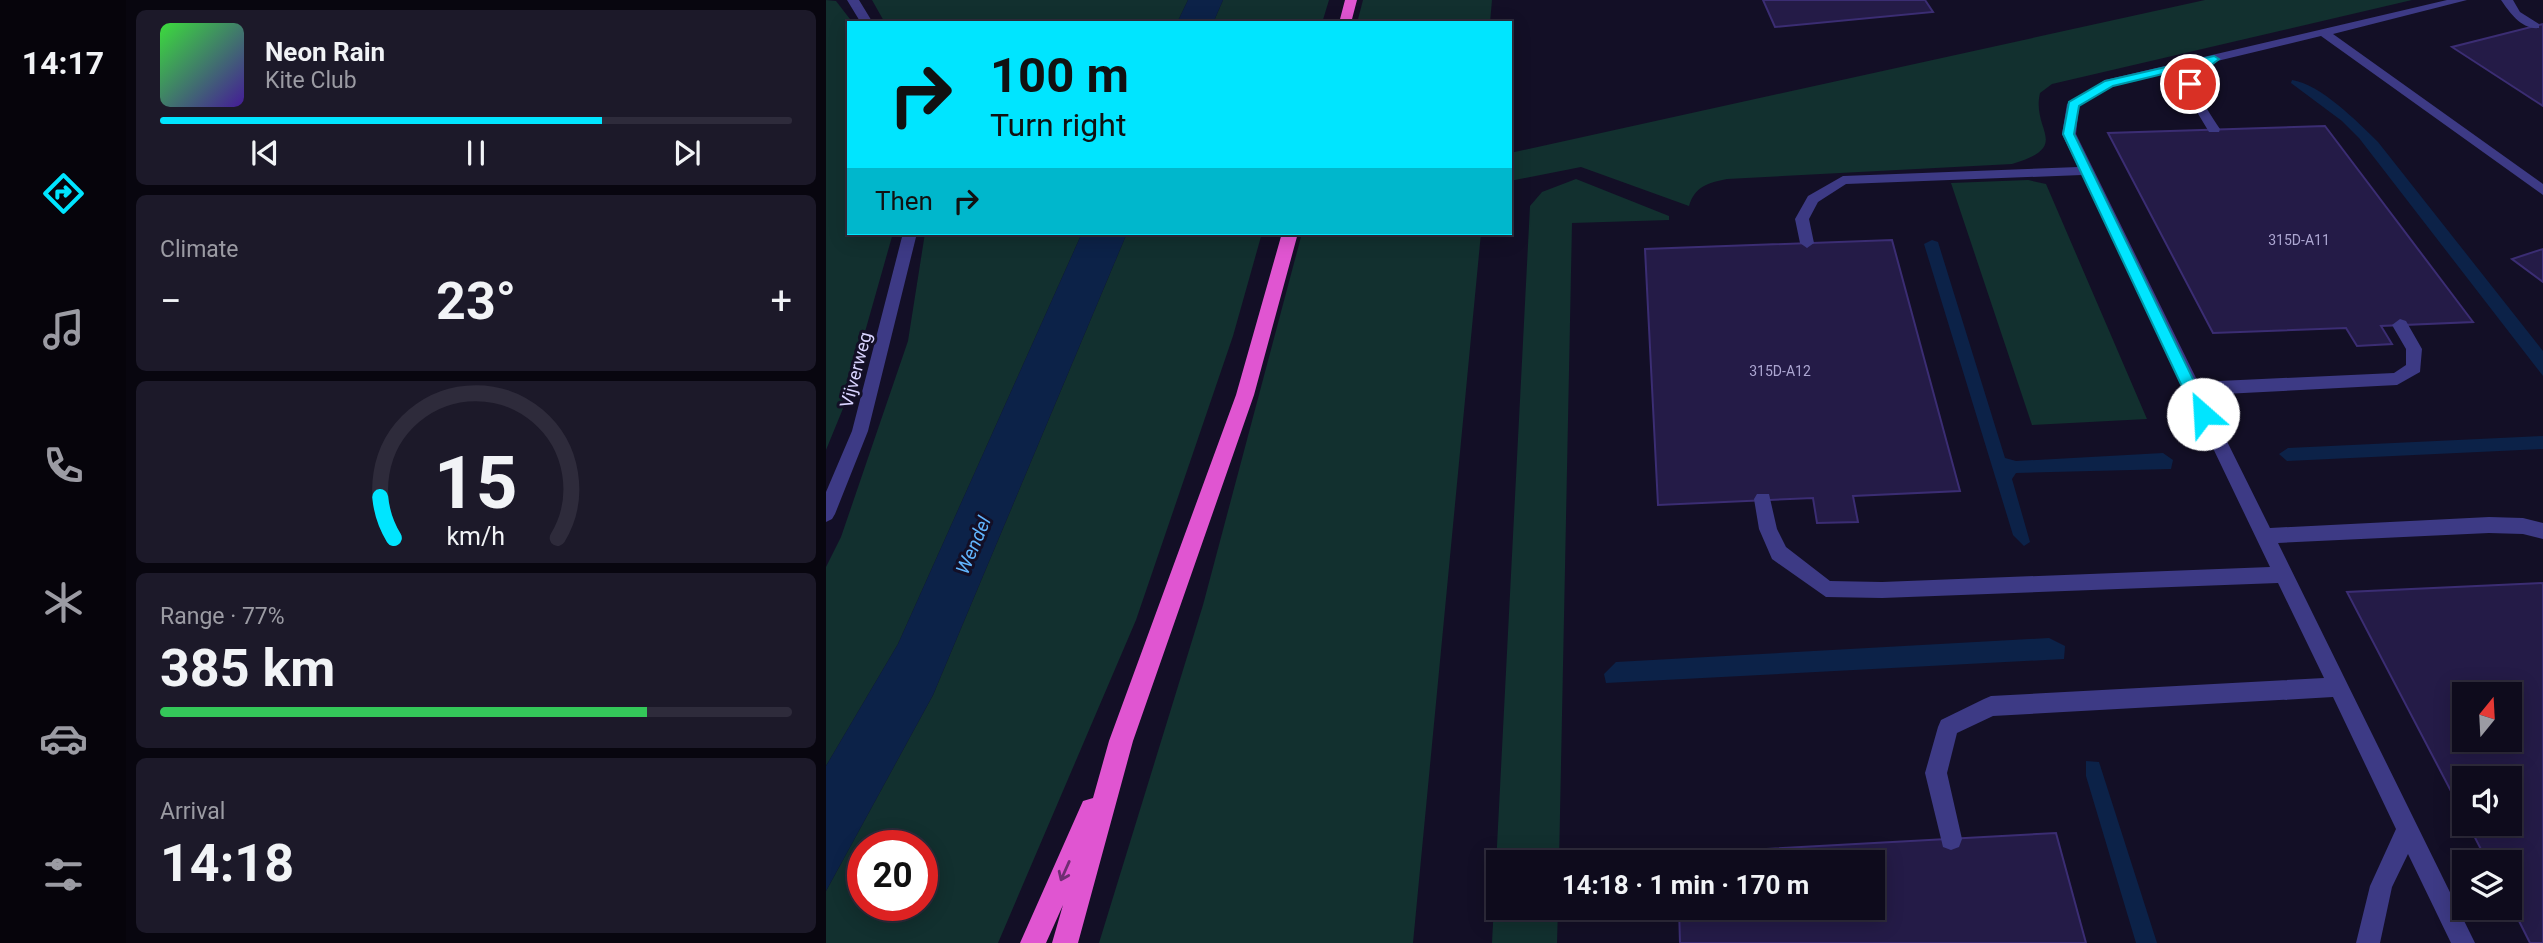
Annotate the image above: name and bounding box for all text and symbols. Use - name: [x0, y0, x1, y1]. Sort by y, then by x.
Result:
- text: Neon Rain: [265, 37, 385, 67]
- text: 14:17: [22, 44, 104, 82]
- text: 100 m: [990, 47, 1129, 104]
- icon: right: [875, 49, 966, 140]
- pin: [2160, 54, 2220, 114]
- icon: arrive: [2171, 65, 2209, 103]
- text: Kite Club: [265, 67, 357, 94]
- text: Turn right: [990, 106, 1126, 144]
- icon: previous: [246, 134, 284, 172]
- icon: pause: [457, 134, 495, 172]
- icon: next: [668, 134, 706, 172]
- icon: directions: [39, 169, 88, 218]
- icon: right: [947, 182, 985, 220]
- text: Then: [875, 186, 933, 216]
- house number: 315D-A11: [2268, 232, 2330, 248]
- text: Climate: [160, 236, 239, 263]
- text: 23°: [436, 271, 516, 332]
- text: −: [160, 279, 182, 323]
- text: +: [770, 279, 792, 323]
- icon: music: [39, 305, 88, 354]
- street label: Vijverweg: [835, 330, 876, 410]
- house number: 315D-A12: [1749, 363, 1811, 379]
- position arrow: [2166, 377, 2240, 451]
- text: 15: [434, 440, 518, 526]
- icon: phone: [39, 441, 88, 490]
- water label: Wendel: [951, 512, 996, 578]
- text: km/h: [447, 521, 505, 550]
- icon: climate: [39, 578, 88, 627]
- text: Range · 77%: [160, 603, 285, 630]
- text: 385 km: [160, 638, 335, 699]
- north arrow: [2452, 682, 2522, 752]
- map controls: [2452, 682, 2522, 920]
- icon: car: [39, 714, 88, 763]
- button: sound: [2452, 766, 2522, 836]
- text: Arrival: [160, 798, 225, 825]
- speed limit sign: 20: [847, 830, 938, 921]
- text: 14:18: [160, 833, 294, 894]
- icon: filters: [39, 850, 88, 899]
- button: layers: [2452, 850, 2522, 920]
- one-way arrow: [1058, 860, 1071, 881]
- text: 14:18 · 1 min · 170 m: [1562, 870, 1809, 900]

